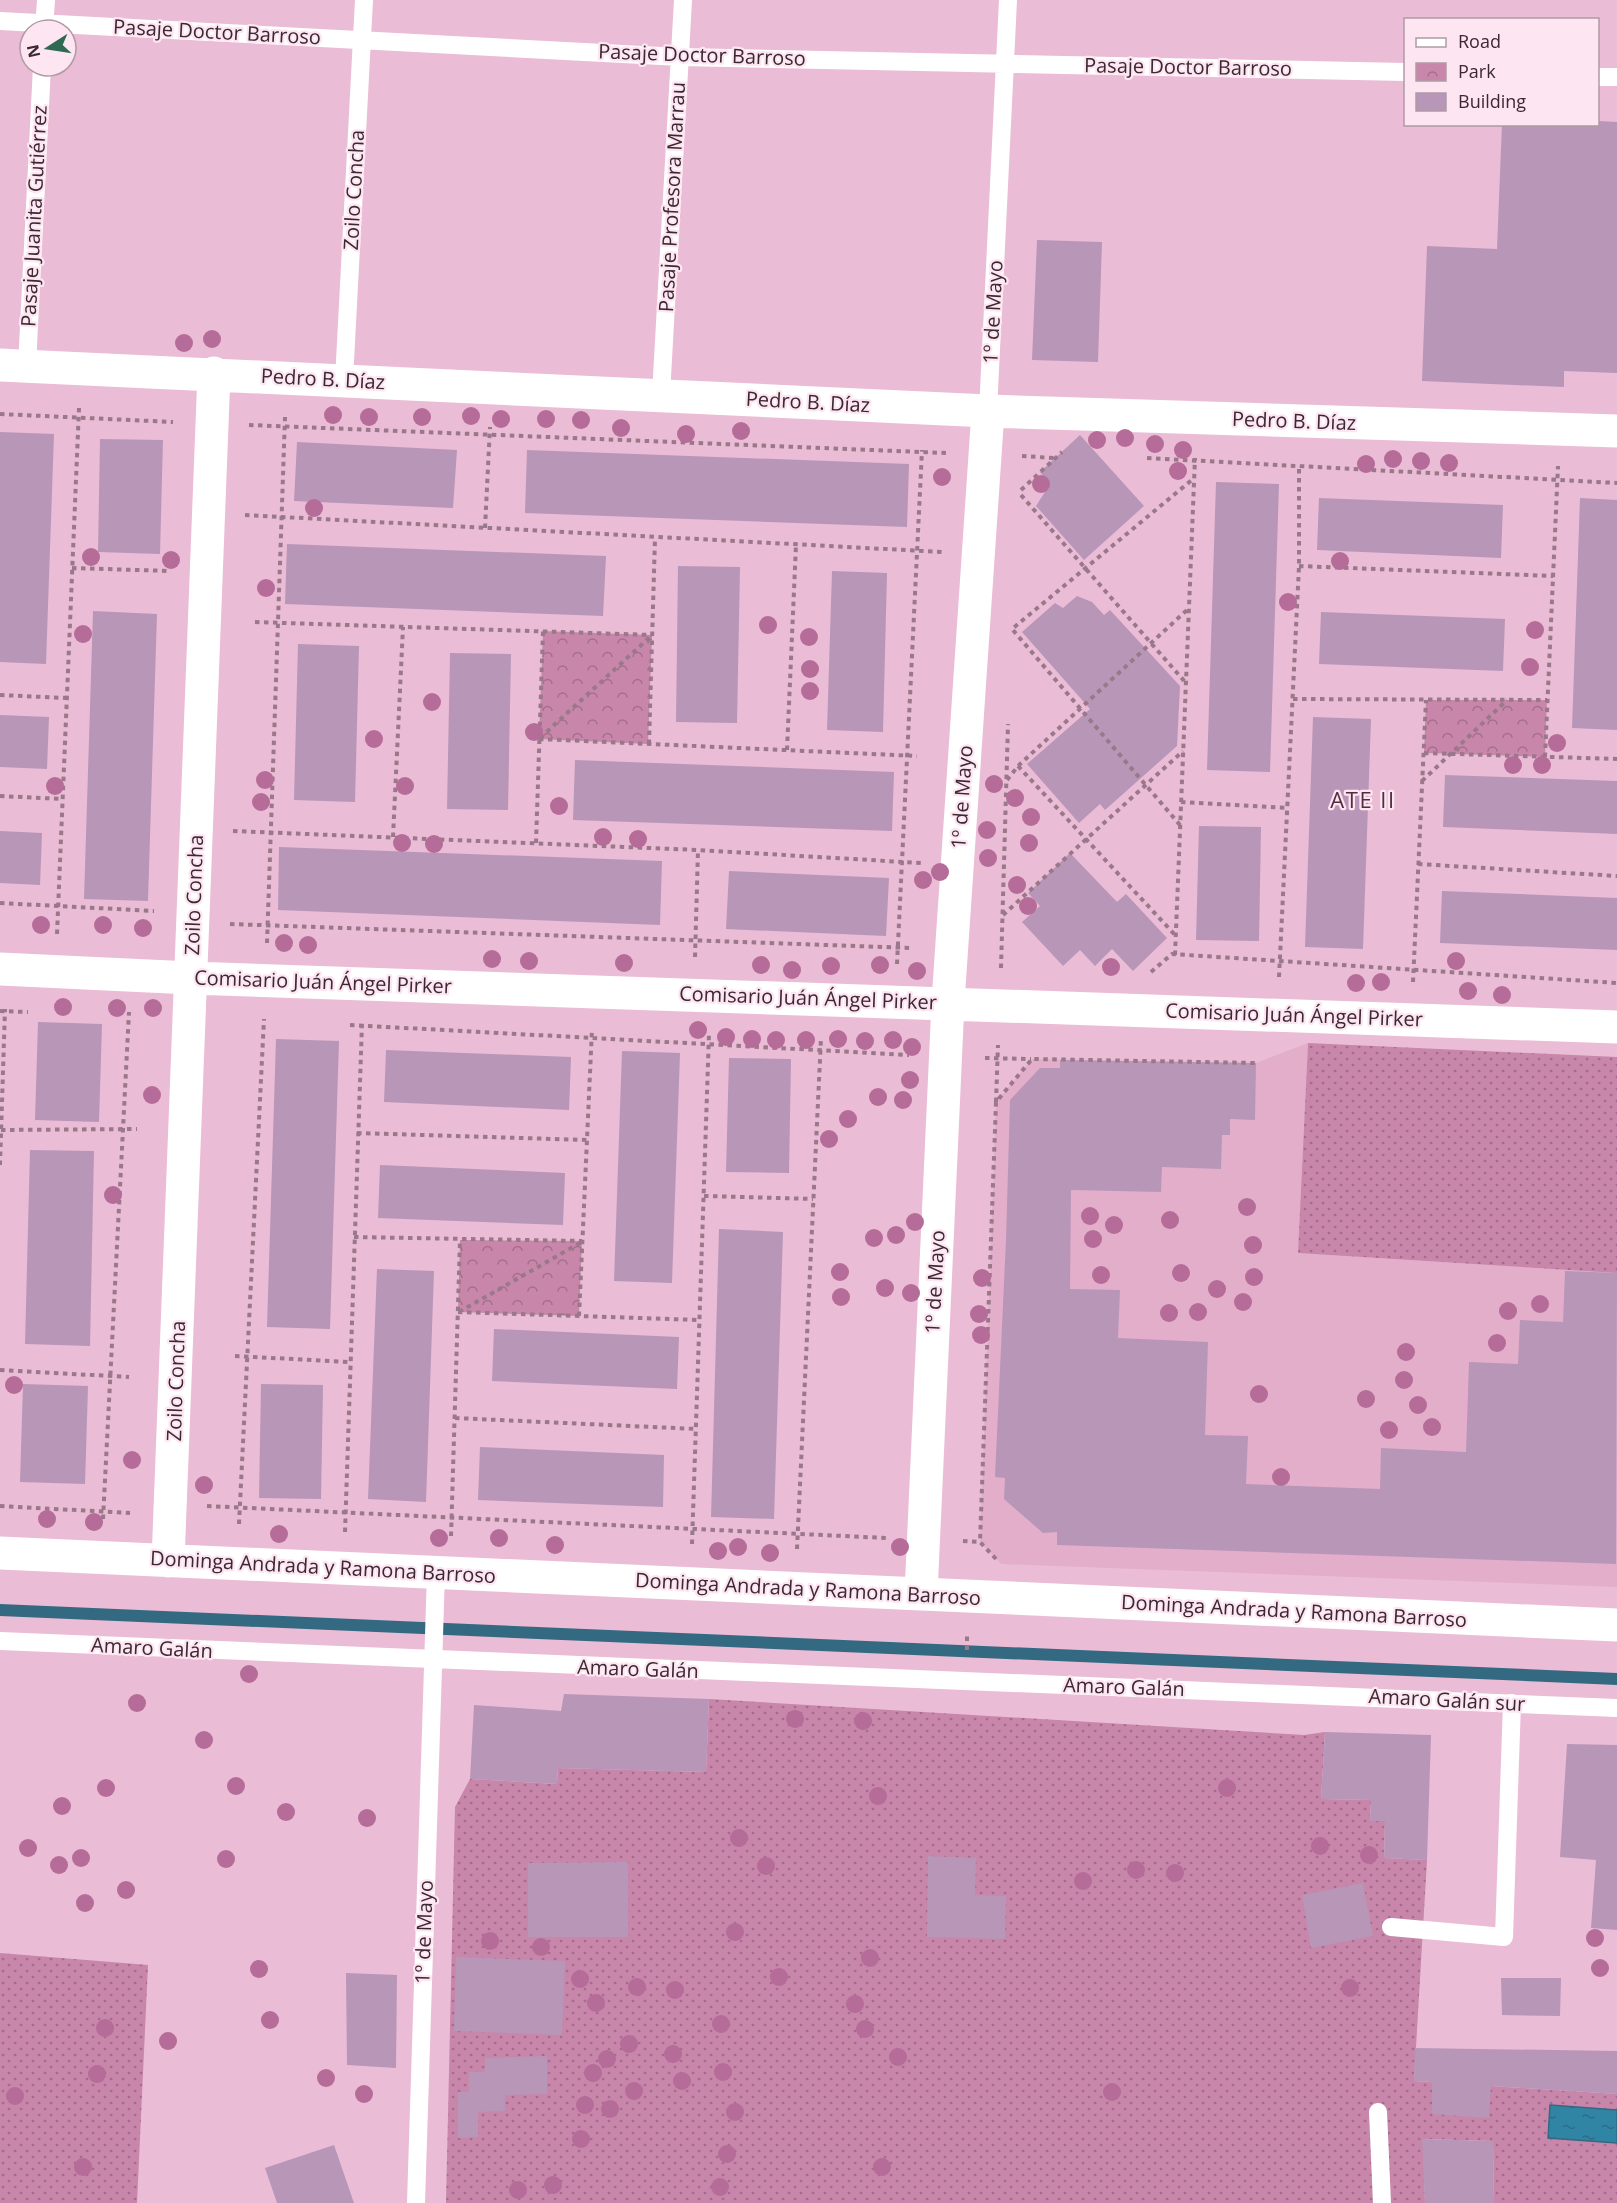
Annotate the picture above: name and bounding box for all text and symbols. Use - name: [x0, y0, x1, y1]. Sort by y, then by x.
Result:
- street label: Pasaje Doctor Barroso: [113, 13, 322, 50]
- north arrow: [18, 18, 78, 78]
- legend: [1404, 18, 1599, 126]
- text: Road: [1458, 29, 1501, 53]
- street label: Pasaje Doctor Barroso: [598, 37, 806, 72]
- text: N: [21, 42, 45, 60]
- street label: Pasaje Doctor Barroso: [1084, 51, 1292, 82]
- text: Park: [1458, 59, 1496, 83]
- street label: Pasaje Profesora Marrau: [652, 81, 691, 313]
- text: Building: [1458, 89, 1526, 113]
- street label: Pasaje Juanita Gutiérrez: [14, 104, 53, 327]
- street label: Zoilo Concha: [337, 129, 370, 251]
- street label: 1º de Mayo: [976, 259, 1009, 365]
- street label: Pedro B. Díaz: [260, 362, 386, 395]
- street label: Pedro B. Díaz: [745, 385, 871, 418]
- street label: Pedro B. Díaz: [1231, 405, 1357, 436]
- street label: 1º de Mayo: [944, 744, 979, 850]
- district label: ATE II: [1330, 784, 1396, 814]
- street label: Zoilo Concha: [178, 834, 209, 956]
- street label: Comisario Juán Ángel Pirker: [194, 964, 452, 999]
- street label: Comisario Juán Ángel Pirker: [679, 980, 937, 1015]
- street label: Comisario Juán Ángel Pirker: [1165, 997, 1423, 1032]
- street label: 1º de Mayo: [918, 1229, 951, 1335]
- street label: Zoilo Concha: [160, 1320, 191, 1442]
- street label: Dominga Andrada y Ramona Barroso: [149, 1544, 497, 1589]
- street label: Dominga Andrada y Ramona Barroso: [634, 1566, 982, 1611]
- street label: Dominga Andrada y Ramona Barroso: [1120, 1588, 1468, 1633]
- street label: Amaro Galán: [91, 1631, 214, 1664]
- street label: Amaro Galán: [577, 1653, 699, 1684]
- street label: Amaro Galán: [1063, 1671, 1185, 1702]
- street label: Amaro Galán sur: [1368, 1682, 1526, 1717]
- street label: 1º de Mayo: [408, 1880, 439, 1984]

